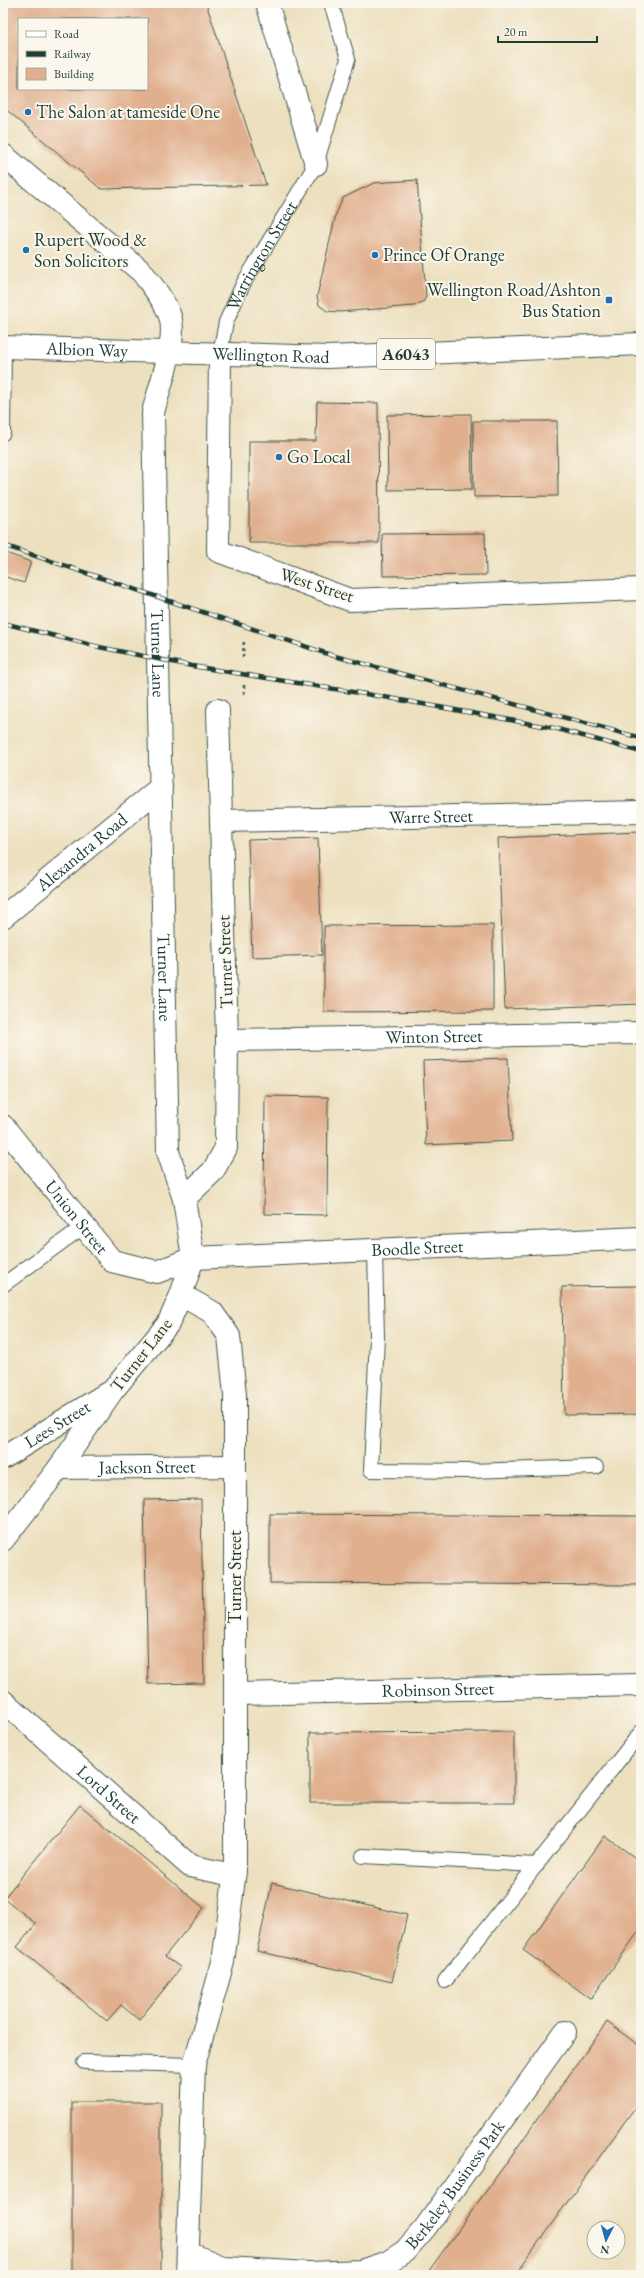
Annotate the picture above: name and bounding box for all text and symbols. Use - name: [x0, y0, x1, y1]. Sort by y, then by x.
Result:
- legend: [18, 18, 148, 90]
- scale bar: [498, 18, 597, 44]
- text: 20 m: [504, 24, 528, 40]
- text: Road: [54, 26, 80, 42]
- text: Railway: [54, 46, 92, 62]
- text: Building: [54, 66, 95, 82]
- place label: The Salon at tameside One: [36, 100, 220, 123]
- marker: The Salon at tameside One: [23, 107, 33, 117]
- street label: Warrington Street: [221, 196, 302, 314]
- place label: Rupert Wood & Son Solicitors: [34, 228, 147, 272]
- place label: Prince Of Orange: [383, 243, 505, 266]
- marker: Rupert Wood & Son Solicitors: [21, 245, 31, 255]
- marker: Prince Of Orange: [370, 250, 380, 260]
- place label: Wellington Road/Ashton Bus Station: [427, 278, 601, 322]
- marker: Wellington Road/Ashton Bus Station: [604, 295, 614, 305]
- street label: Albion Way: [45, 336, 128, 362]
- road number: A6043: [377, 339, 435, 369]
- street label: Wellington Road: [212, 341, 331, 368]
- place label: Go Local: [287, 445, 351, 468]
- marker: Go Local: [274, 452, 284, 462]
- street label: West Street: [277, 562, 357, 607]
- street label: Turner Lane: [146, 609, 171, 698]
- street label: Warre Street: [389, 804, 474, 828]
- street label: Alexandra Road: [30, 807, 132, 897]
- street label: Turner Street: [211, 915, 238, 1009]
- street label: Turner Lane: [153, 933, 177, 1022]
- street label: Winton Street: [385, 1024, 483, 1048]
- street label: Union Street: [40, 1175, 114, 1259]
- street label: Boodle Street: [371, 1234, 464, 1261]
- street label: Turner Lane: [104, 1313, 177, 1396]
- street label: Lees Street: [20, 1394, 95, 1453]
- street label: Jackson Street: [97, 1454, 196, 1479]
- street label: Turner Street: [223, 1530, 246, 1624]
- street label: Robinson Street: [381, 1676, 495, 1702]
- street label: Lord Street: [72, 1760, 146, 1828]
- street label: Berkeley Business Park: [400, 2115, 510, 2254]
- north arrow: [586, 2220, 626, 2260]
- text: N: [600, 2243, 610, 2257]

